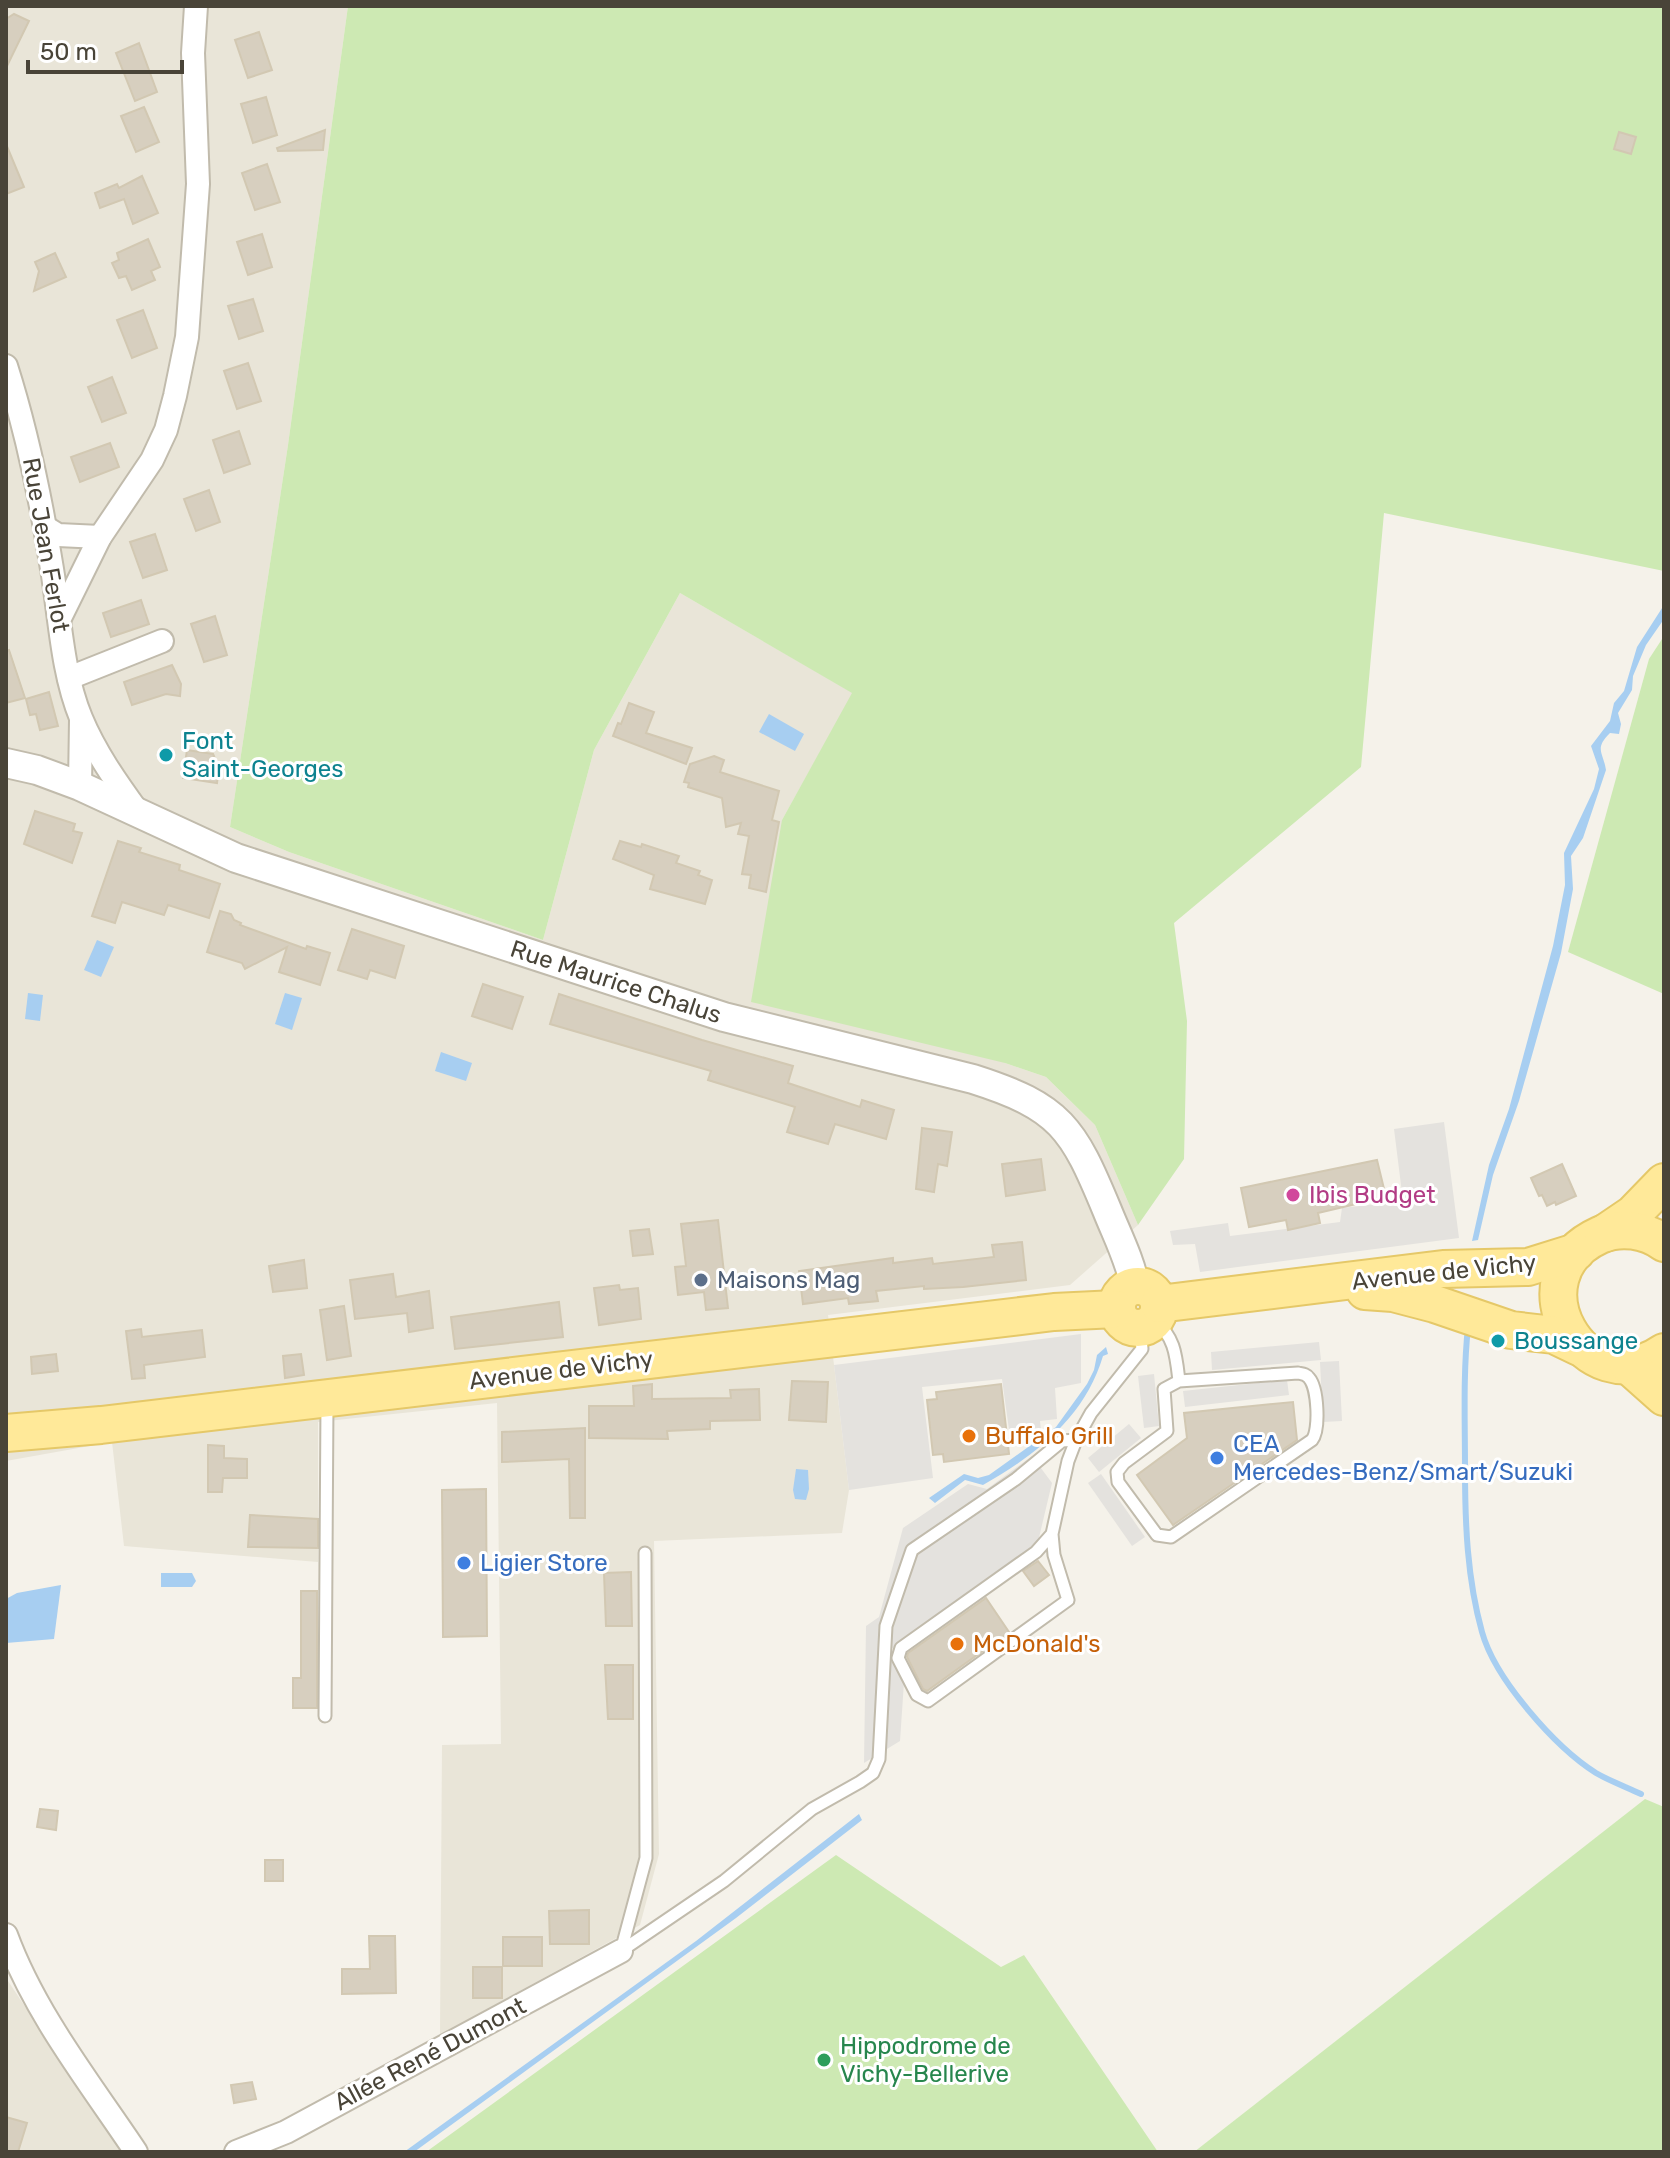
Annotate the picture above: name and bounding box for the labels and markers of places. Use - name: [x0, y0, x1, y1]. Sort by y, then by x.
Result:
- place label: Font Saint-Georges: [182, 727, 344, 783]
- marker: Font Saint-Georges: [157, 746, 175, 764]
- place label: Ibis Budget: [1309, 1181, 1436, 1209]
- marker: Ibis Budget: [1284, 1186, 1302, 1204]
- place label: Maisons Mag: [717, 1266, 860, 1294]
- marker: Maisons Mag: [692, 1271, 710, 1289]
- place label: Boussange: [1514, 1327, 1638, 1355]
- marker: Boussange: [1489, 1332, 1507, 1350]
- place label: Buffalo Grill: [985, 1422, 1114, 1450]
- marker: Buffalo Grill: [960, 1427, 978, 1445]
- place label: CEA Mercedes-Benz/Smart/Suzuki: [1233, 1430, 1573, 1486]
- marker: CEA Mercedes-Benz/Smart/Suzuki: [1208, 1449, 1226, 1467]
- place label: Ligier Store: [480, 1549, 608, 1577]
- marker: Ligier Store: [455, 1554, 473, 1572]
- place label: McDonald's: [973, 1630, 1100, 1658]
- marker: McDonald's: [948, 1635, 966, 1653]
- place label: Hippodrome de Vichy-Bellerive: [840, 2032, 1011, 2088]
- marker: Hippodrome de Vichy-Bellerive: [815, 2051, 833, 2069]

